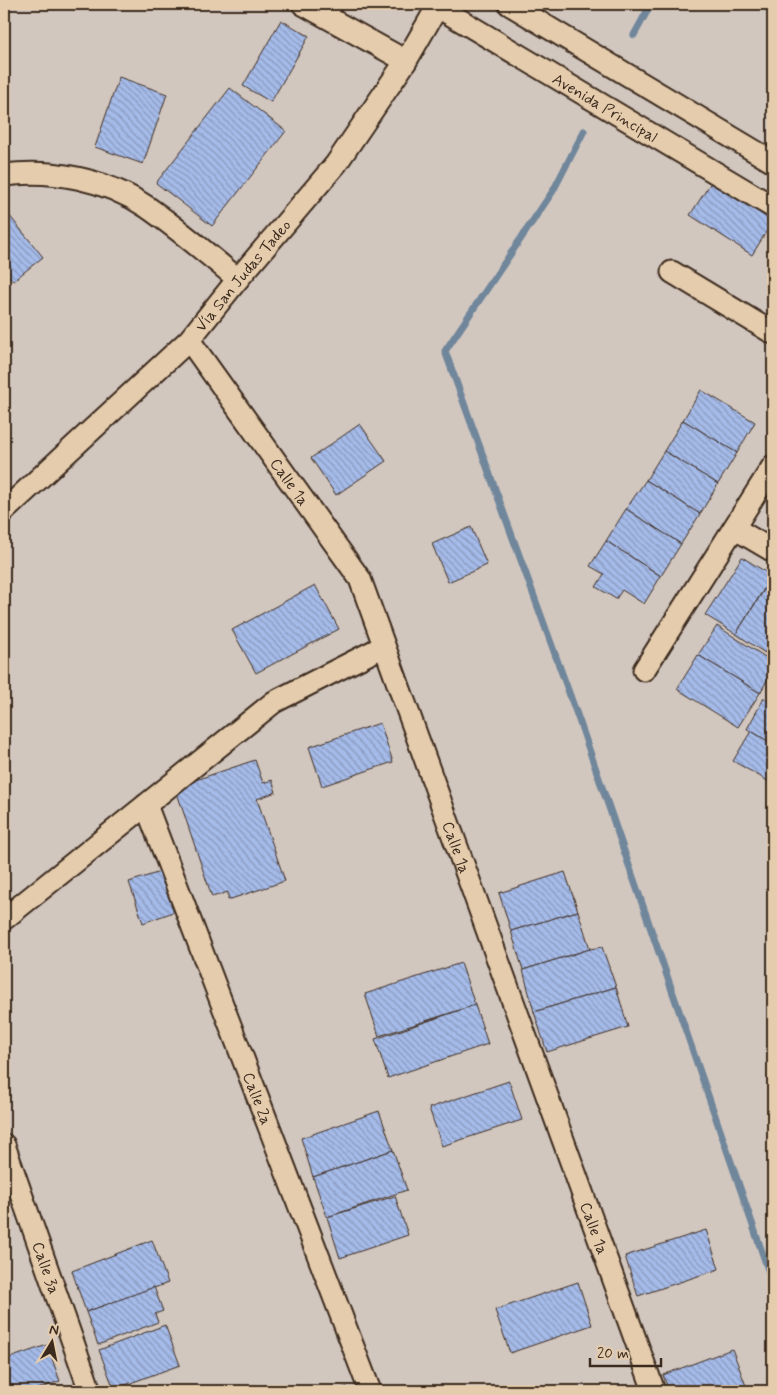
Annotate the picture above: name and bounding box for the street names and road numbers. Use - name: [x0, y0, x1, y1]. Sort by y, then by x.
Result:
- street label: Avenida Principal: [548, 69, 661, 148]
- street label: Vía San Judas Tadeo: [191, 215, 296, 337]
- street label: Calle 1a: [265, 454, 313, 511]
- street label: Calle 1a: [437, 819, 475, 877]
- street label: Calle 2a: [237, 1069, 276, 1128]
- street label: Calle 1a: [574, 1199, 613, 1257]
- street label: Calle 3a: [27, 1239, 64, 1297]

